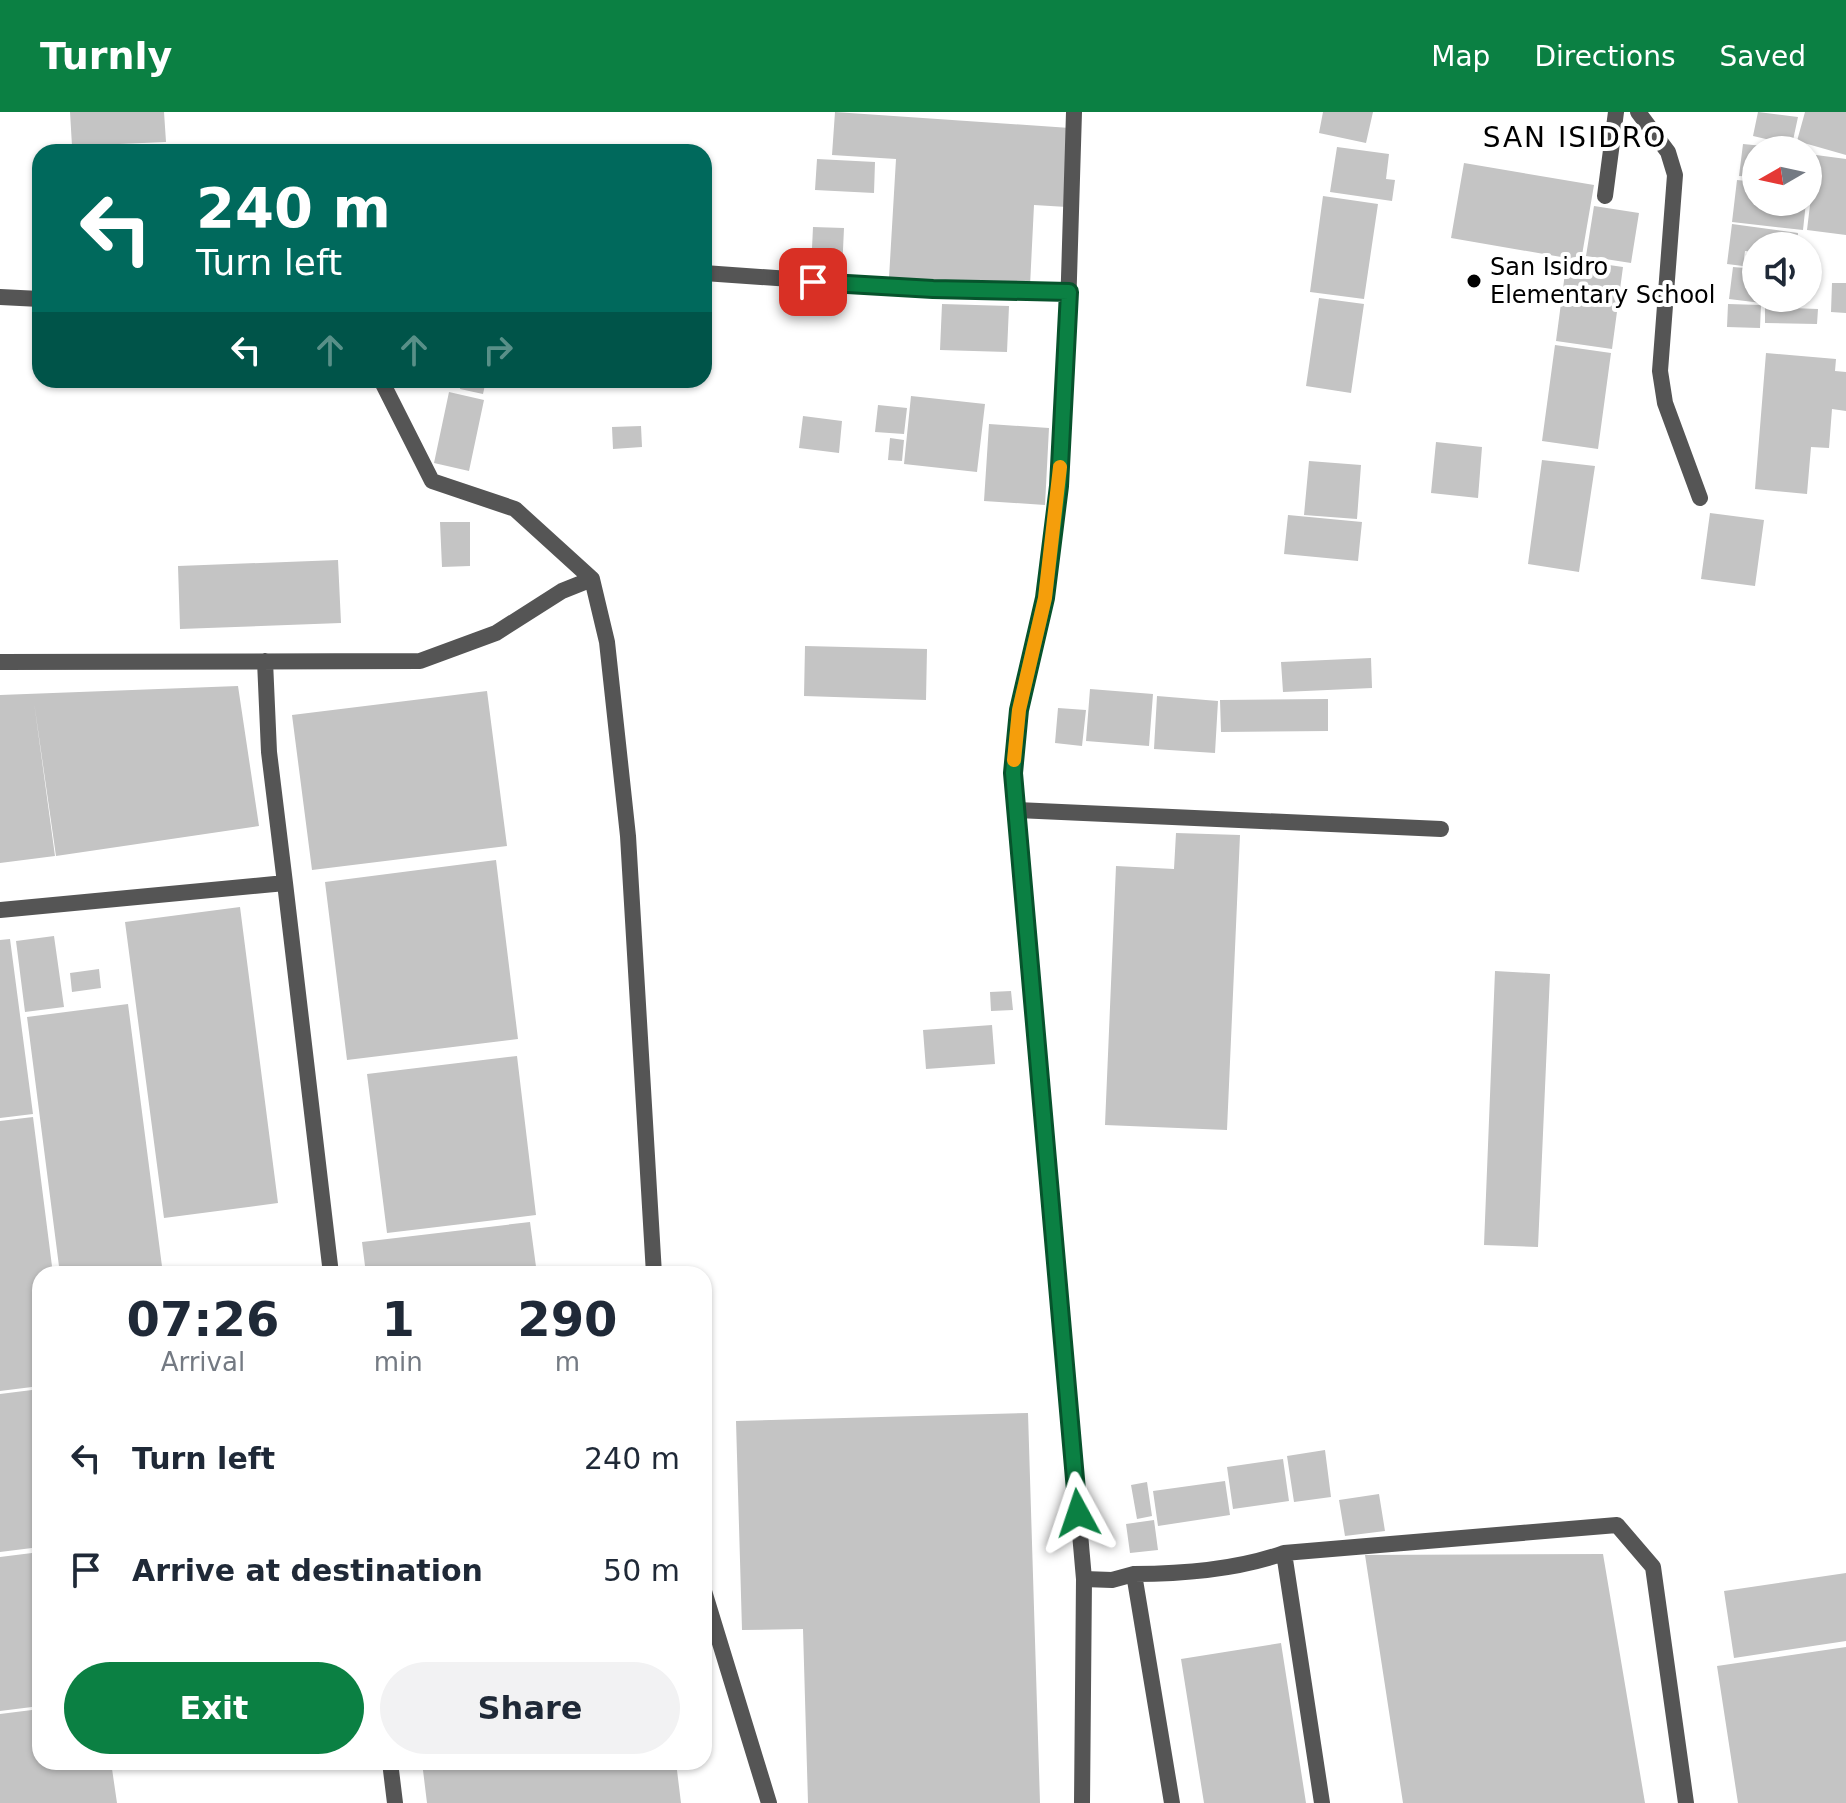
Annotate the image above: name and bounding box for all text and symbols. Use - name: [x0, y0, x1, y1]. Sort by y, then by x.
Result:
- text: Turnly: [40, 34, 172, 78]
- text: Map: [1431, 40, 1490, 73]
- text: Directions: [1534, 40, 1675, 73]
- text: Saved: [1719, 40, 1806, 73]
- district label: SAN ISIDRO: [1483, 121, 1667, 154]
- north arrow: [1742, 136, 1822, 216]
- map controls: [1742, 136, 1822, 312]
- text: 240 m: [196, 175, 391, 240]
- icon: left: [64, 176, 168, 280]
- button: sound: [1742, 232, 1822, 312]
- text: Turn left: [196, 242, 342, 283]
- pin: [779, 248, 847, 316]
- place label: San Isidro Elementary School: [1490, 253, 1715, 309]
- icon: arrive: [791, 260, 835, 304]
- marker: San Isidro Elementary School: [1465, 272, 1483, 290]
- icon: left: [224, 328, 268, 372]
- icon: ahead: [308, 328, 352, 372]
- icon: ahead: [392, 328, 436, 372]
- icon: right: [476, 328, 520, 372]
- text: 07:26: [126, 1291, 279, 1347]
- text: 1: [382, 1291, 415, 1347]
- text: 290: [517, 1291, 617, 1347]
- text: Arrival: [161, 1347, 245, 1377]
- text: min: [374, 1347, 423, 1377]
- text: m: [555, 1347, 580, 1377]
- icon: left: [64, 1436, 108, 1480]
- text: Turn left: [132, 1441, 275, 1476]
- text: 240 m: [584, 1441, 680, 1476]
- position arrow: [1036, 1471, 1120, 1555]
- icon: arrive: [64, 1548, 108, 1592]
- text: Arrive at destination: [132, 1553, 483, 1588]
- text: 50 m: [603, 1553, 680, 1588]
- button: Exit: [64, 1662, 364, 1754]
- button: Share: [380, 1662, 680, 1754]

